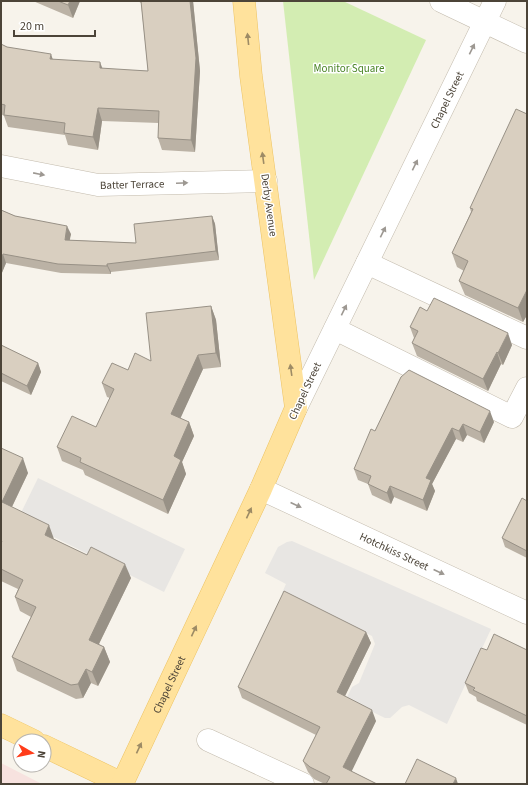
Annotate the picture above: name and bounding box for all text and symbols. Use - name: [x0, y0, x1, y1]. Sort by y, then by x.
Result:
- scale bar: [14, 12, 95, 38]
- text: 20 m: [20, 18, 44, 35]
- one-way arrow: [245, 33, 251, 45]
- one-way arrow: [469, 43, 475, 54]
- park label: Monitor Square: [314, 61, 385, 76]
- street label: Chapel Street: [426, 68, 467, 131]
- one-way arrow: [260, 152, 266, 164]
- one-way arrow: [412, 160, 418, 171]
- one-way arrow: [33, 171, 45, 177]
- street label: Derby Avenue: [257, 173, 281, 238]
- street label: Batter Terrace: [100, 176, 165, 192]
- one-way arrow: [176, 180, 189, 186]
- one-way arrow: [379, 226, 386, 237]
- one-way arrow: [341, 305, 347, 316]
- street label: Chapel Street: [285, 360, 325, 422]
- one-way arrow: [288, 364, 294, 376]
- one-way arrow: [290, 502, 302, 508]
- one-way arrow: [246, 507, 252, 519]
- street label: Hotchkiss Street: [357, 529, 432, 574]
- one-way arrow: [433, 569, 445, 575]
- one-way arrow: [191, 625, 197, 636]
- street label: Chapel Street: [149, 653, 189, 716]
- north arrow: [12, 733, 52, 773]
- one-way arrow: [136, 743, 142, 754]
- text: N: [33, 750, 49, 759]

